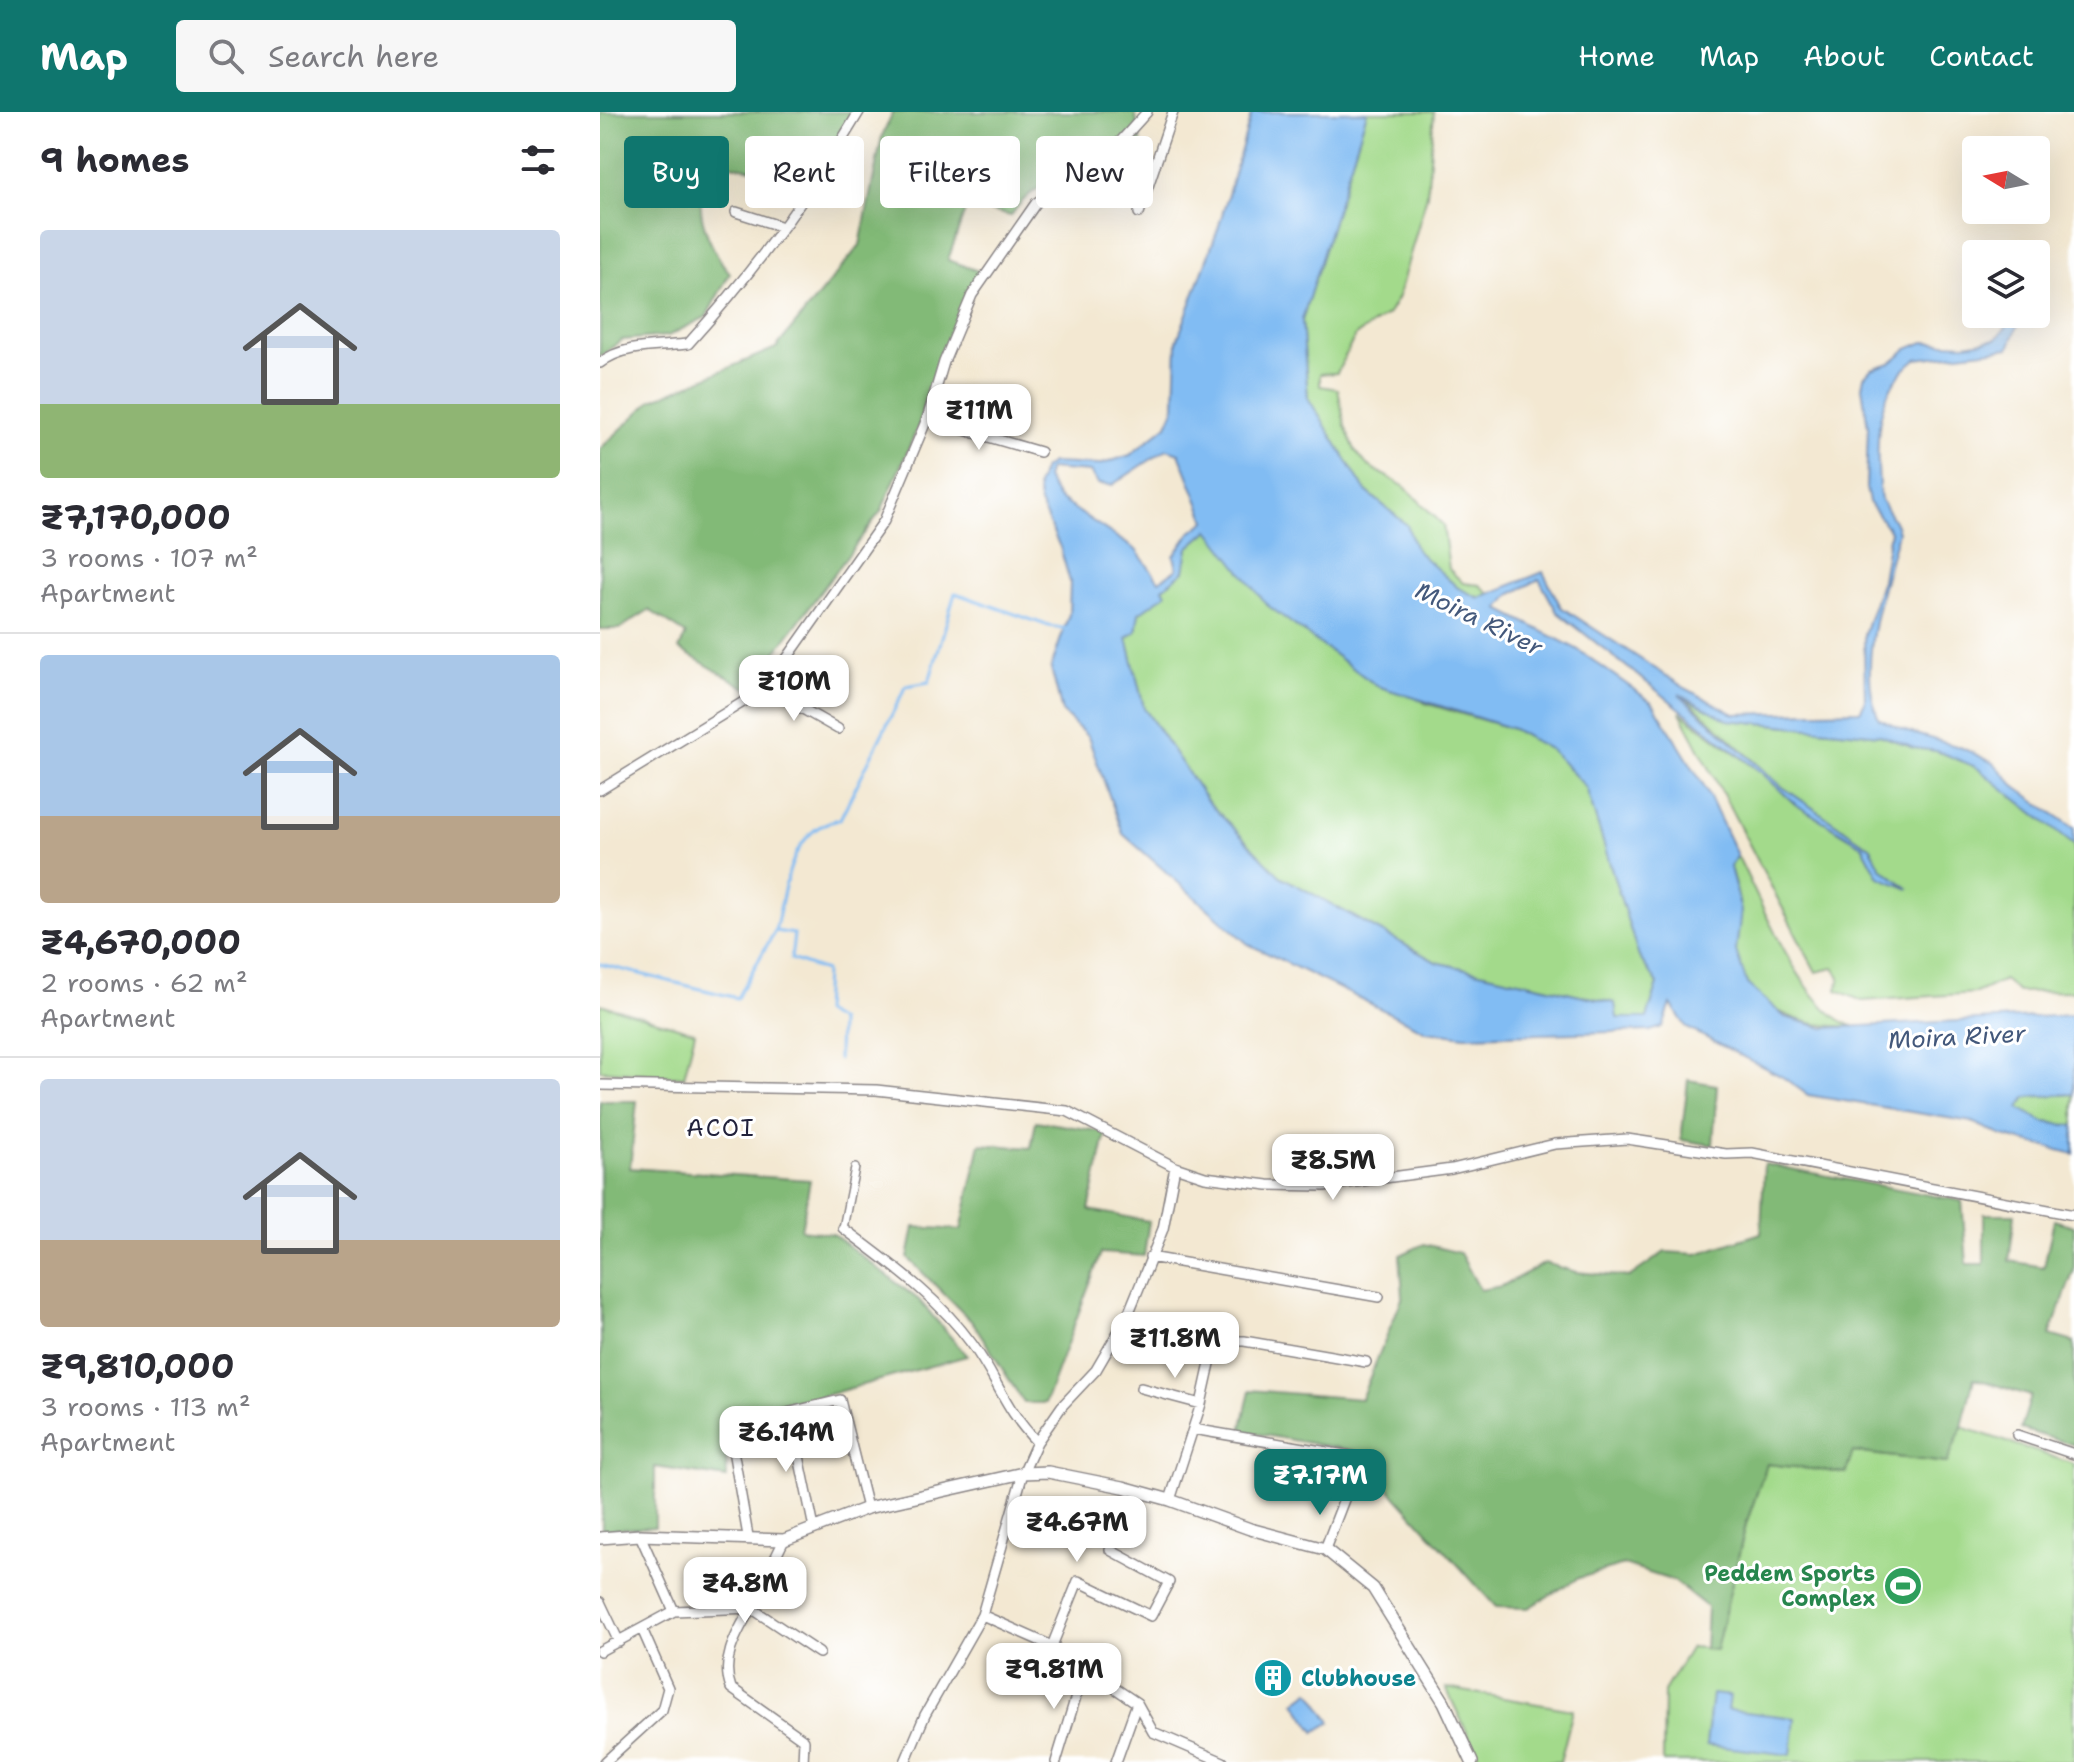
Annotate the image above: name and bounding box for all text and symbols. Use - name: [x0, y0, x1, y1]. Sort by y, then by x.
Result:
- search box: [176, 20, 736, 92]
- text: Map: [40, 31, 128, 82]
- icon: search: [204, 34, 248, 78]
- text: Search here: [268, 36, 439, 77]
- text: Home: [1578, 37, 1655, 75]
- text: Map: [1699, 37, 1759, 75]
- text: About: [1803, 37, 1885, 75]
- text: Contact: [1929, 37, 2034, 75]
- chip: Buy: [624, 136, 729, 208]
- chip: Rent: [745, 136, 864, 208]
- chip: Filters: [880, 136, 1020, 208]
- chip: New: [1036, 136, 1153, 208]
- north arrow: [1962, 136, 2050, 224]
- map controls: [1962, 136, 2050, 328]
- text: 9 homes: [40, 137, 189, 183]
- icon: filters: [516, 138, 560, 182]
- button: layers: [1962, 240, 2050, 328]
- icon: home: [228, 282, 372, 426]
- pin: ₹11M: [932, 384, 1026, 452]
- text: ₹11M: [945, 392, 1013, 427]
- text: ₹7,170,000: [40, 494, 231, 540]
- text: 3 rooms · 107 m²: [40, 540, 258, 575]
- water label: Moira River: [1410, 574, 1549, 664]
- text: Apartment: [40, 575, 176, 610]
- pin: ₹10M: [747, 655, 841, 723]
- text: ₹10M: [757, 663, 831, 698]
- icon: home: [228, 707, 372, 851]
- text: ₹4,670,000: [40, 919, 241, 965]
- text: 2 rooms · 62 m²: [40, 965, 248, 1000]
- text: Apartment: [40, 1000, 176, 1035]
- water label: Moira River: [1887, 1017, 2027, 1057]
- district label: ACOI: [686, 1112, 756, 1144]
- icon: home: [228, 1131, 372, 1275]
- pin: ₹8.5M: [1277, 1134, 1389, 1202]
- text: ₹8.5M: [1290, 1142, 1376, 1177]
- pin: ₹11.8M: [1110, 1312, 1240, 1380]
- text: ₹11.8M: [1129, 1320, 1221, 1355]
- text: ₹9,810,000: [40, 1343, 235, 1389]
- text: 3 rooms · 113 m²: [40, 1389, 251, 1424]
- pin: ₹6.14M: [721, 1406, 851, 1474]
- text: ₹6.14M: [737, 1414, 835, 1449]
- text: Apartment: [40, 1424, 176, 1459]
- pin: ₹7.17M: [1255, 1449, 1385, 1517]
- text: ₹7.17M: [1272, 1457, 1368, 1492]
- pin: ₹4.67M: [1012, 1496, 1142, 1564]
- text: ₹4.67M: [1025, 1504, 1129, 1539]
- pin: ₹4.8M: [689, 1557, 801, 1625]
- place label: Peddem Sports Complex: [1704, 1559, 1875, 1613]
- text: ₹4.8M: [702, 1565, 788, 1600]
- sports icon: Peddem Sports Complex: [1882, 1565, 1924, 1607]
- pin: ₹9.81M: [989, 1643, 1119, 1711]
- text: ₹9.81M: [1004, 1651, 1104, 1686]
- building icon: Clubhouse: [1252, 1657, 1294, 1699]
- place label: Clubhouse: [1301, 1664, 1416, 1693]

